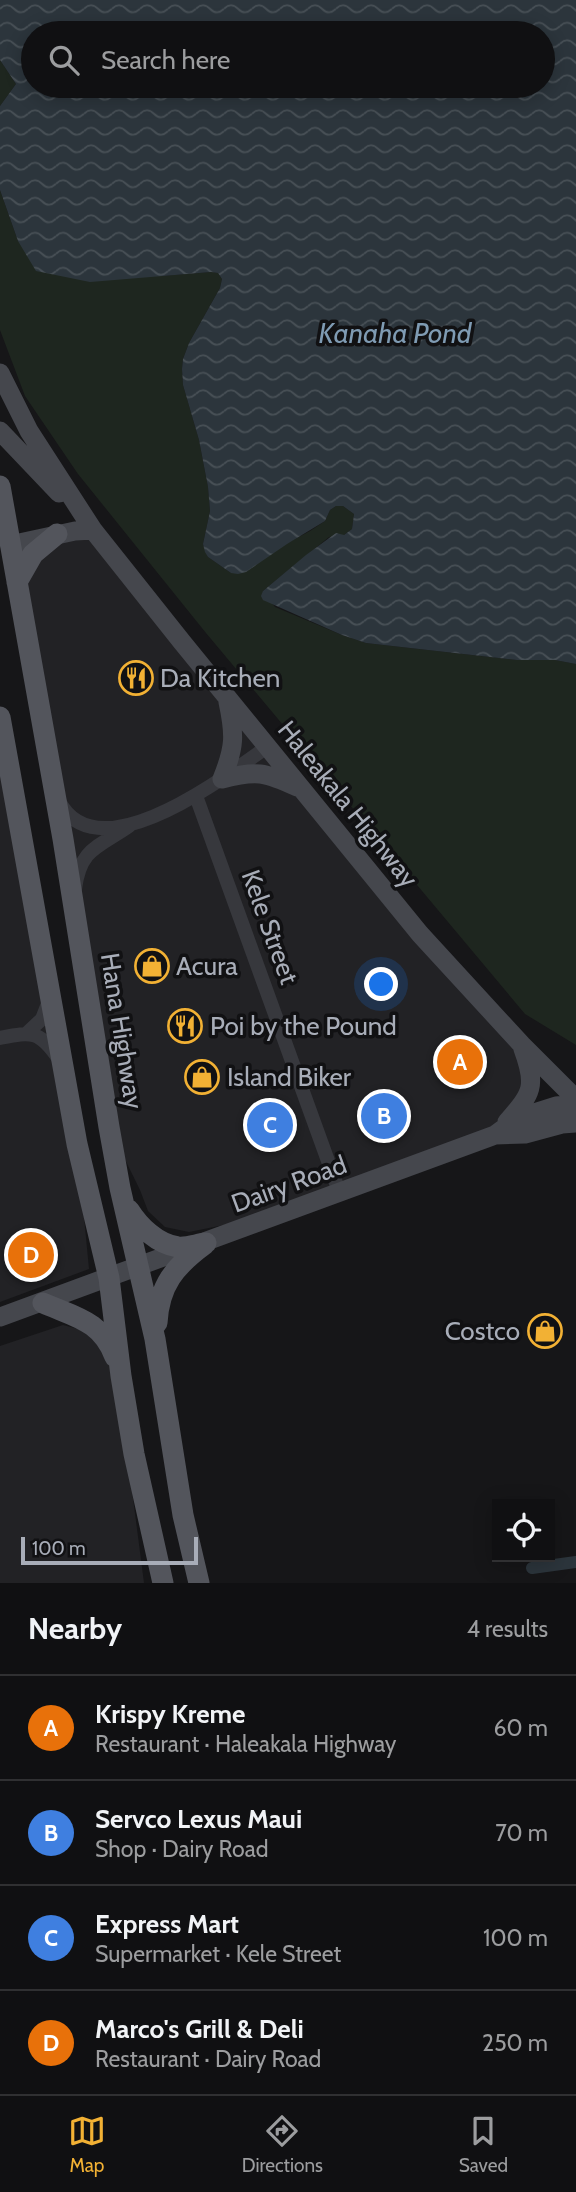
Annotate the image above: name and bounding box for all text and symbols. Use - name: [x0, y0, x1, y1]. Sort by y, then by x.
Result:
- search box: [21, 21, 555, 98]
- icon: search: [45, 41, 83, 79]
- text: Search here: [101, 44, 230, 76]
- water label: Kanaha Pond: [319, 316, 473, 350]
- restaurant icon: Da Kitchen: [117, 659, 155, 697]
- place label: Da Kitchen: [160, 662, 280, 694]
- street label: Haleakala Highway: [271, 714, 425, 894]
- street label: Kele Street: [235, 866, 305, 989]
- shop icon: Acura: [133, 947, 171, 985]
- place label: Acura: [176, 950, 238, 982]
- street label: Hana Highway: [94, 951, 150, 1111]
- your location: [364, 967, 398, 1001]
- restaurant icon: Poi by the Pound: [166, 1007, 204, 1045]
- place label: Poi by the Pound: [210, 1010, 397, 1042]
- pin: A: [437, 1036, 483, 1088]
- shop icon: Island Biker: [183, 1058, 221, 1096]
- place label: Island Biker: [227, 1061, 352, 1093]
- pin: B: [361, 1090, 407, 1142]
- pin: C: [247, 1099, 293, 1151]
- street label: Dairy Road: [227, 1148, 351, 1220]
- pin: D: [8, 1229, 54, 1281]
- shop icon: Costco: [526, 1312, 564, 1350]
- place label: Costco: [445, 1315, 520, 1347]
- map controls: [492, 1499, 555, 1562]
- button: locate: [492, 1499, 555, 1562]
- scale bar: [21, 1534, 198, 1566]
- text: 100 m: [32, 1537, 86, 1560]
- text: Nearby: [28, 1610, 122, 1647]
- text: 4 results: [467, 1615, 548, 1643]
- text: Krispy Kreme: [95, 1698, 246, 1730]
- text: A: [44, 1714, 58, 1742]
- text: 60 m: [494, 1714, 548, 1742]
- text: Restaurant · Haleakala Highway: [95, 1730, 396, 1758]
- text: Servco Lexus Maui: [95, 1803, 302, 1835]
- text: B: [44, 1819, 58, 1847]
- text: 70 m: [495, 1819, 548, 1847]
- text: Shop · Dairy Road: [95, 1835, 268, 1863]
- text: Express Mart: [95, 1908, 239, 1940]
- text: C: [44, 1924, 58, 1952]
- text: 100 m: [483, 1924, 548, 1952]
- text: Supermarket · Kele Street: [95, 1940, 341, 1968]
- text: Marco's Grill & Deli: [95, 2013, 304, 2045]
- text: D: [43, 2029, 59, 2057]
- text: 250 m: [482, 2029, 548, 2057]
- text: Restaurant · Dairy Road: [95, 2045, 321, 2073]
- tab: Map: [68, 2112, 106, 2177]
- tab: Directions: [242, 2112, 323, 2177]
- tab: Saved: [459, 2112, 508, 2177]

